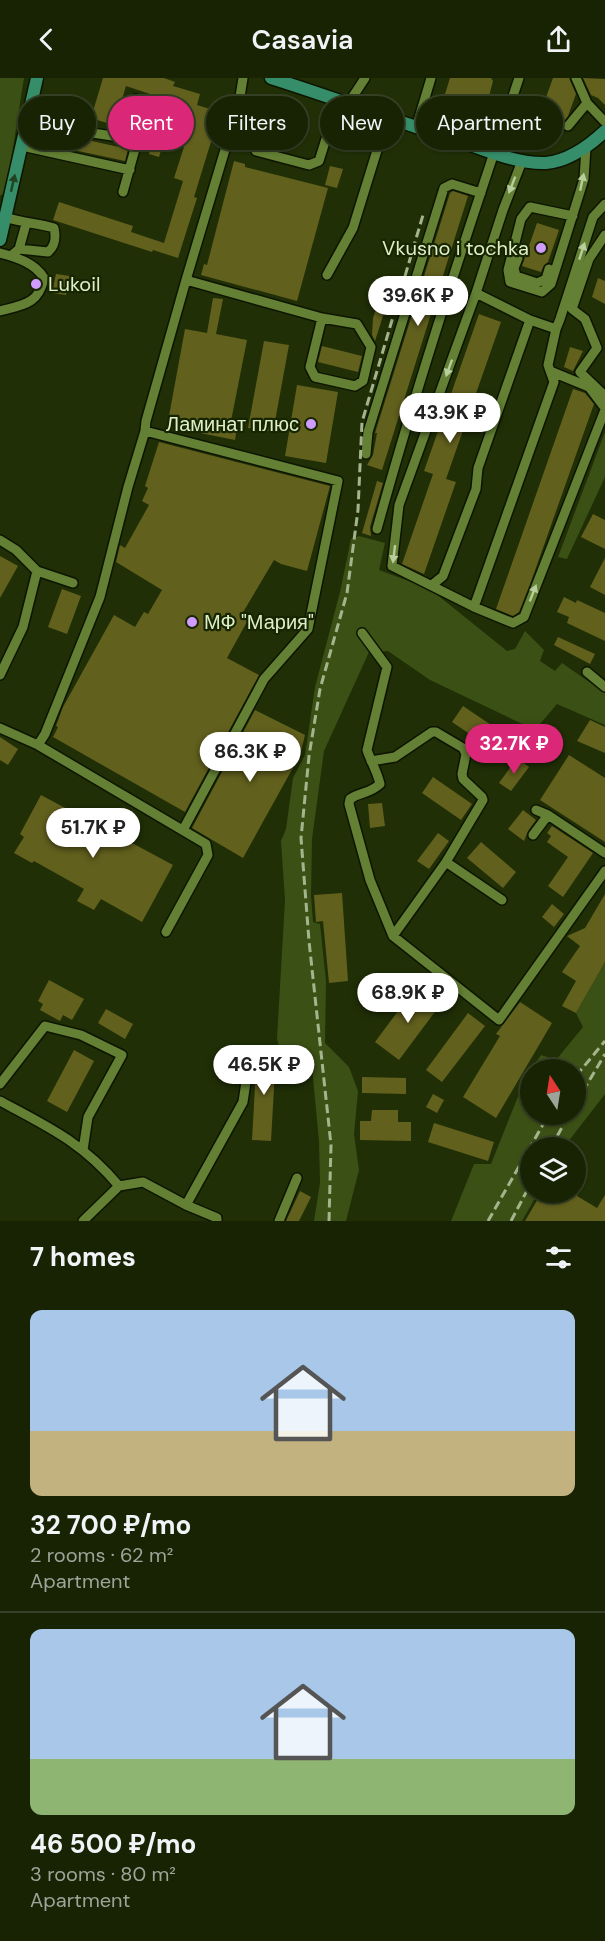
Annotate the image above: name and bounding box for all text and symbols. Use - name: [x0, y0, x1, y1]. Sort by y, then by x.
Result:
- text: Casavia: [251, 22, 354, 57]
- icon: back: [30, 23, 63, 56]
- icon: share: [542, 23, 575, 56]
- chip: Buy: [18, 96, 96, 150]
- chip: Rent: [108, 96, 194, 150]
- chip: Filters: [206, 96, 308, 150]
- chip: New: [320, 96, 404, 150]
- chip: Apartment: [416, 96, 563, 150]
- one-way arrow: [9, 173, 19, 192]
- one-way arrow: [578, 173, 588, 191]
- one-way arrow: [507, 177, 517, 195]
- place label: Vkusno i tochka: [382, 235, 529, 261]
- marker: Vkusno i tochka: [534, 241, 548, 255]
- one-way arrow: [578, 242, 587, 260]
- place label: Lukoil: [48, 271, 100, 297]
- pin: 39.6K ₽: [363, 276, 473, 327]
- marker: Lukoil: [29, 277, 43, 291]
- text: 39.6K ₽: [382, 282, 454, 308]
- one-way arrow: [444, 359, 453, 377]
- pin: 43.9K ₽: [395, 393, 505, 444]
- text: 43.9K ₽: [413, 399, 487, 425]
- place label: Ламинат плюс: [166, 411, 299, 437]
- marker: Ламинат плюс: [304, 417, 318, 431]
- one-way arrow: [389, 544, 398, 563]
- one-way arrow: [528, 583, 538, 601]
- place label: МФ "Мария": [204, 609, 314, 635]
- marker: МФ "Мария": [185, 615, 199, 629]
- pin: 32.7K ₽: [459, 724, 569, 775]
- text: 32.7K ₽: [479, 730, 549, 756]
- pin: 86.3K ₽: [195, 732, 305, 783]
- text: 86.3K ₽: [214, 738, 286, 764]
- pin: 51.7K ₽: [38, 808, 148, 859]
- text: 51.7K ₽: [60, 814, 126, 840]
- pin: 68.9K ₽: [353, 973, 463, 1024]
- text: 68.9K ₽: [371, 979, 445, 1005]
- pin: 46.5K ₽: [209, 1045, 319, 1096]
- text: 46.5K ₽: [227, 1051, 301, 1077]
- north arrow: [520, 1059, 586, 1125]
- map controls: [520, 1059, 586, 1203]
- button: layers: [520, 1137, 586, 1203]
- text: 7 homes: [30, 1240, 136, 1274]
- icon: filters: [542, 1241, 575, 1274]
- icon: home: [249, 1349, 357, 1457]
- text: 32 700 ₽/mo: [30, 1508, 191, 1542]
- text: 2 rooms · 62 m²: [30, 1542, 173, 1568]
- text: Apartment: [30, 1568, 130, 1594]
- icon: home: [249, 1668, 357, 1776]
- text: 46 500 ₽/mo: [30, 1827, 196, 1861]
- text: 3 rooms · 80 m²: [30, 1861, 176, 1887]
- text: Apartment: [30, 1887, 130, 1913]

